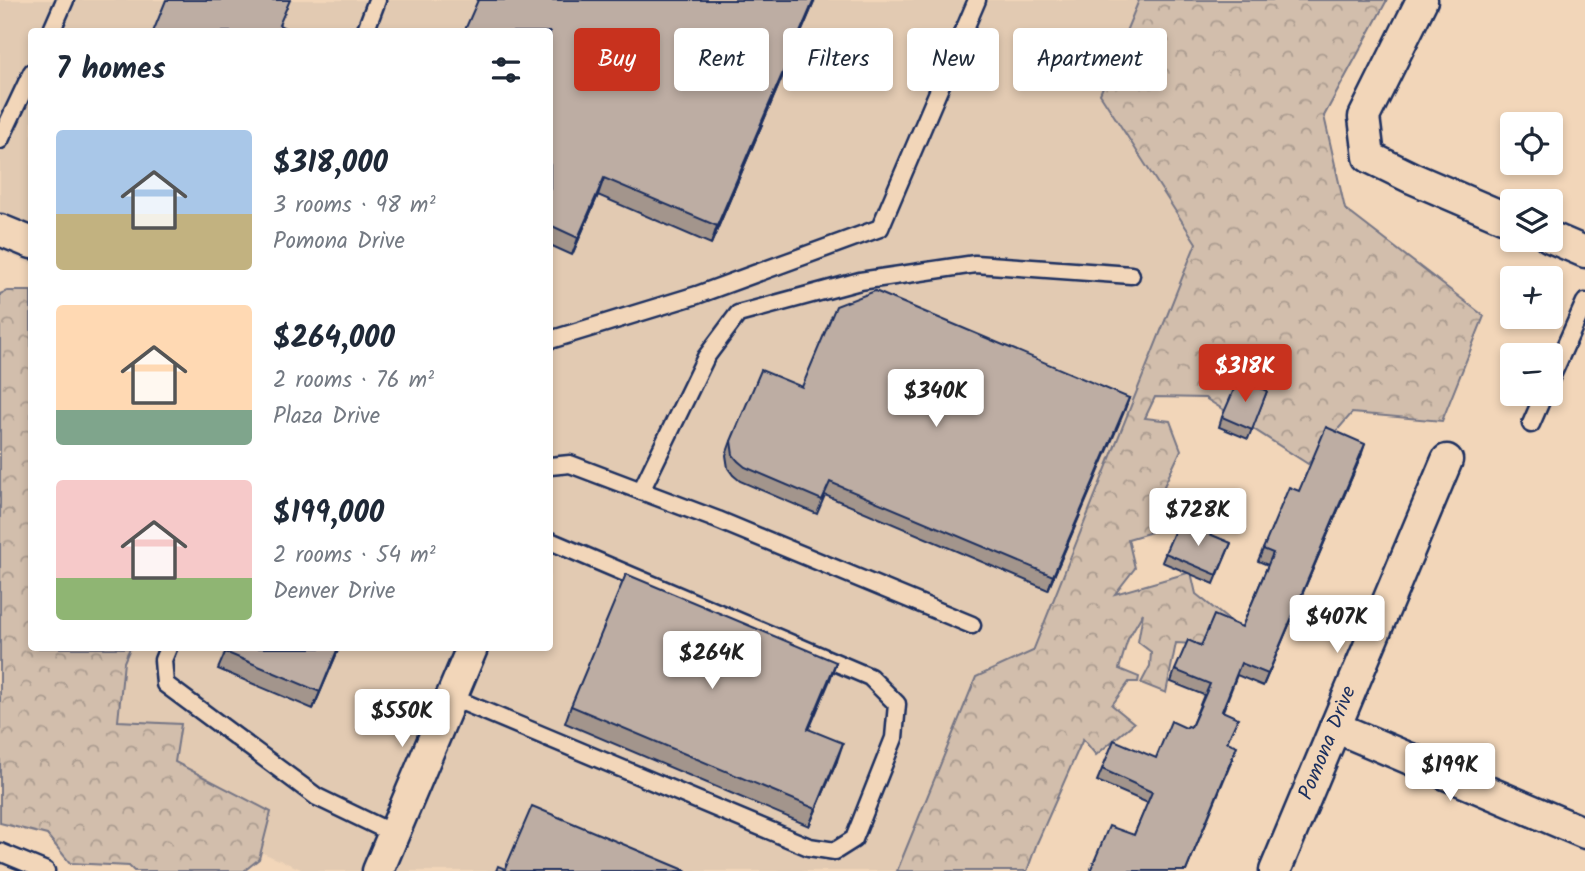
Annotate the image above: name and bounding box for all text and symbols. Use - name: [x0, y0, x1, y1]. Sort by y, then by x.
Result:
- chip: Buy: [574, 28, 660, 91]
- chip: Rent: [674, 28, 769, 91]
- chip: Filters: [783, 28, 893, 91]
- chip: New: [907, 28, 999, 91]
- chip: Apartment: [1013, 28, 1167, 91]
- text: 7 homes: [56, 46, 166, 94]
- icon: filters: [487, 51, 525, 89]
- map controls: [1500, 112, 1563, 406]
- button: locate: [1500, 112, 1563, 175]
- text: $318,000: [273, 140, 388, 188]
- icon: home: [112, 158, 196, 242]
- text: 3 rooms · 98 m²: [273, 188, 436, 224]
- button: layers: [1500, 189, 1563, 252]
- text: Pomona Drive: [273, 224, 405, 260]
- button: +: [1500, 266, 1563, 329]
- text: $264,000: [273, 315, 395, 363]
- icon: home: [112, 333, 196, 417]
- button: −: [1500, 343, 1563, 406]
- pin: $318K: [1196, 344, 1294, 404]
- text: $318K: [1215, 349, 1275, 385]
- text: 2 rooms · 76 m²: [273, 363, 434, 399]
- pin: $340K: [887, 370, 985, 429]
- text: $340K: [904, 374, 968, 410]
- text: Plaza Drive: [273, 399, 380, 435]
- pin: $728K: [1149, 489, 1247, 548]
- text: $199,000: [273, 490, 384, 538]
- text: $728K: [1165, 493, 1231, 529]
- icon: home: [112, 508, 196, 592]
- text: 2 rooms · 54 m²: [273, 538, 436, 574]
- text: Denver Drive: [273, 574, 395, 610]
- pin: $407K: [1288, 596, 1386, 655]
- text: $407K: [1306, 600, 1368, 636]
- pin: $264K: [663, 632, 761, 691]
- text: $264K: [679, 636, 745, 672]
- street label: Pomona Drive: [1290, 680, 1366, 805]
- pin: $550K: [353, 690, 451, 749]
- text: $550K: [371, 694, 433, 730]
- pin: $199K: [1401, 744, 1499, 803]
- text: $199K: [1421, 748, 1479, 784]

